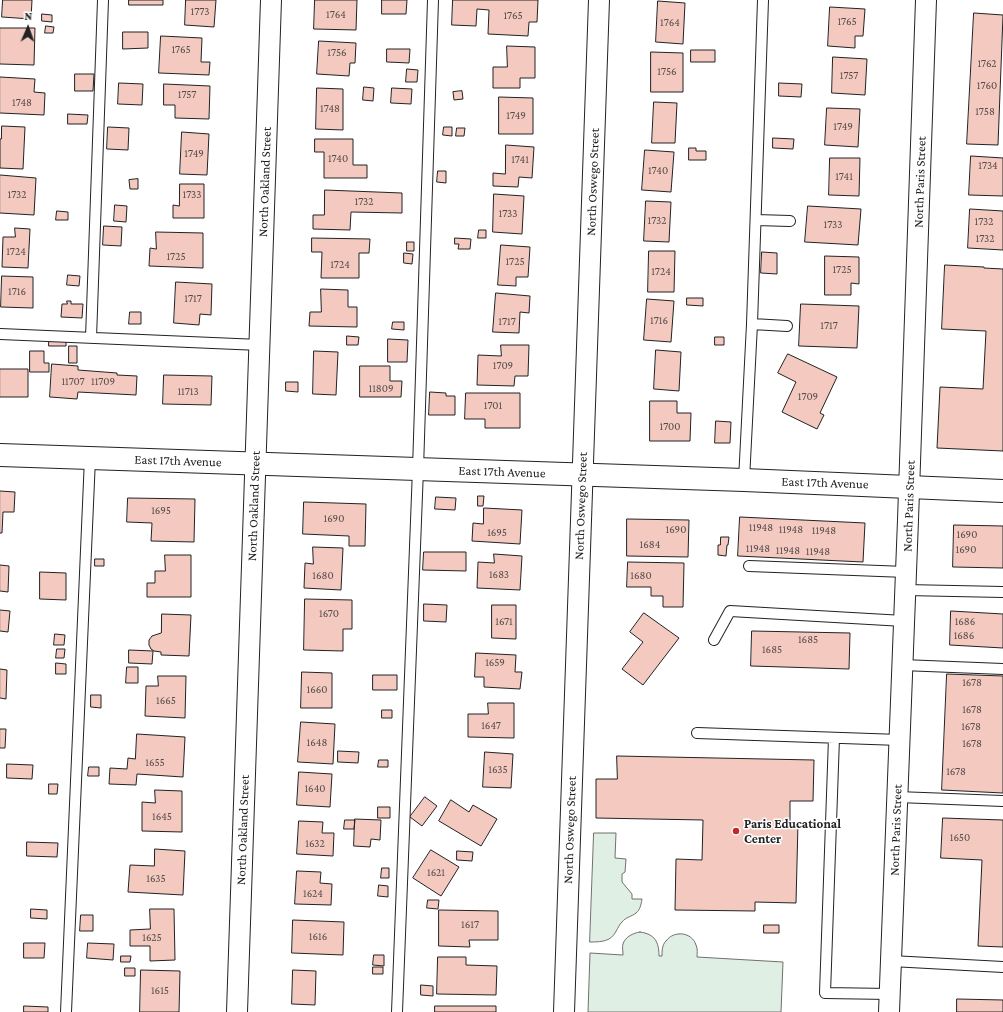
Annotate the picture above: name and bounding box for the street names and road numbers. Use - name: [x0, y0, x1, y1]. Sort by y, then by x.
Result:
- street label: North Oakland Street: [255, 127, 275, 237]
- street label: North Oswego Street: [583, 128, 603, 236]
- street label: North Paris Street: [911, 136, 929, 228]
- street label: North Oakland Street: [244, 451, 264, 561]
- street label: East 17th Avenue: [134, 452, 222, 470]
- street label: North Oswego Street: [571, 452, 591, 560]
- street label: North Paris Street: [900, 460, 918, 552]
- street label: East 17th Avenue: [458, 463, 546, 481]
- street label: East 17th Avenue: [781, 474, 869, 492]
- street label: North Oakland Street: [233, 775, 253, 885]
- street label: North Oswego Street: [560, 776, 580, 884]
- street label: North Paris Street: [887, 784, 905, 876]

